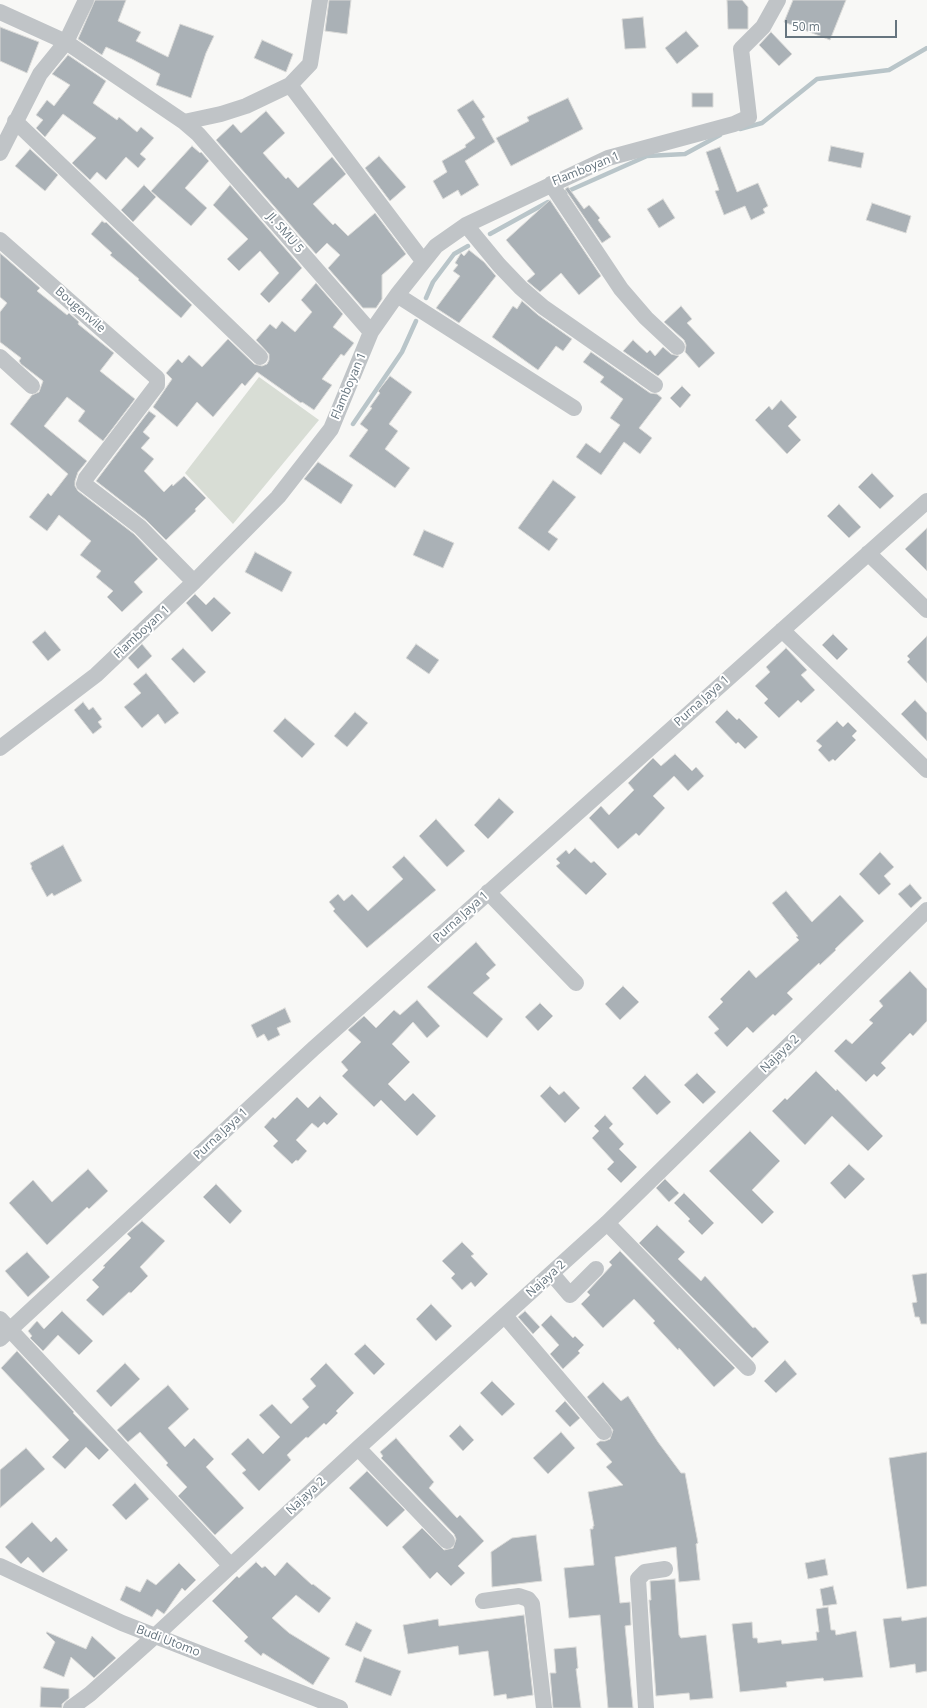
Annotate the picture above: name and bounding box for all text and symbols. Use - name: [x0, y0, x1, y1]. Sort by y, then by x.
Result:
- scale bar: [787, 12, 899, 38]
- text: 50 m: [792, 18, 820, 35]
- street label: Flamboyan 1: [550, 149, 622, 189]
- street label: Jl. SMU 5: [264, 210, 306, 256]
- street label: Bougenvile: [52, 284, 108, 336]
- street label: Flamboyan 1: [328, 350, 370, 422]
- street label: Flamboyan 1: [111, 602, 173, 662]
- street label: Purna Jaya 1: [671, 673, 733, 729]
- street label: Purna Jaya 1: [430, 889, 492, 945]
- street label: Najaya 2: [758, 1032, 802, 1076]
- street label: Purna Jaya 1: [191, 1105, 251, 1163]
- street label: Najaya 2: [523, 1258, 569, 1300]
- street label: Najaya 2: [284, 1474, 328, 1518]
- street label: Budi Utomo: [134, 1622, 202, 1660]

